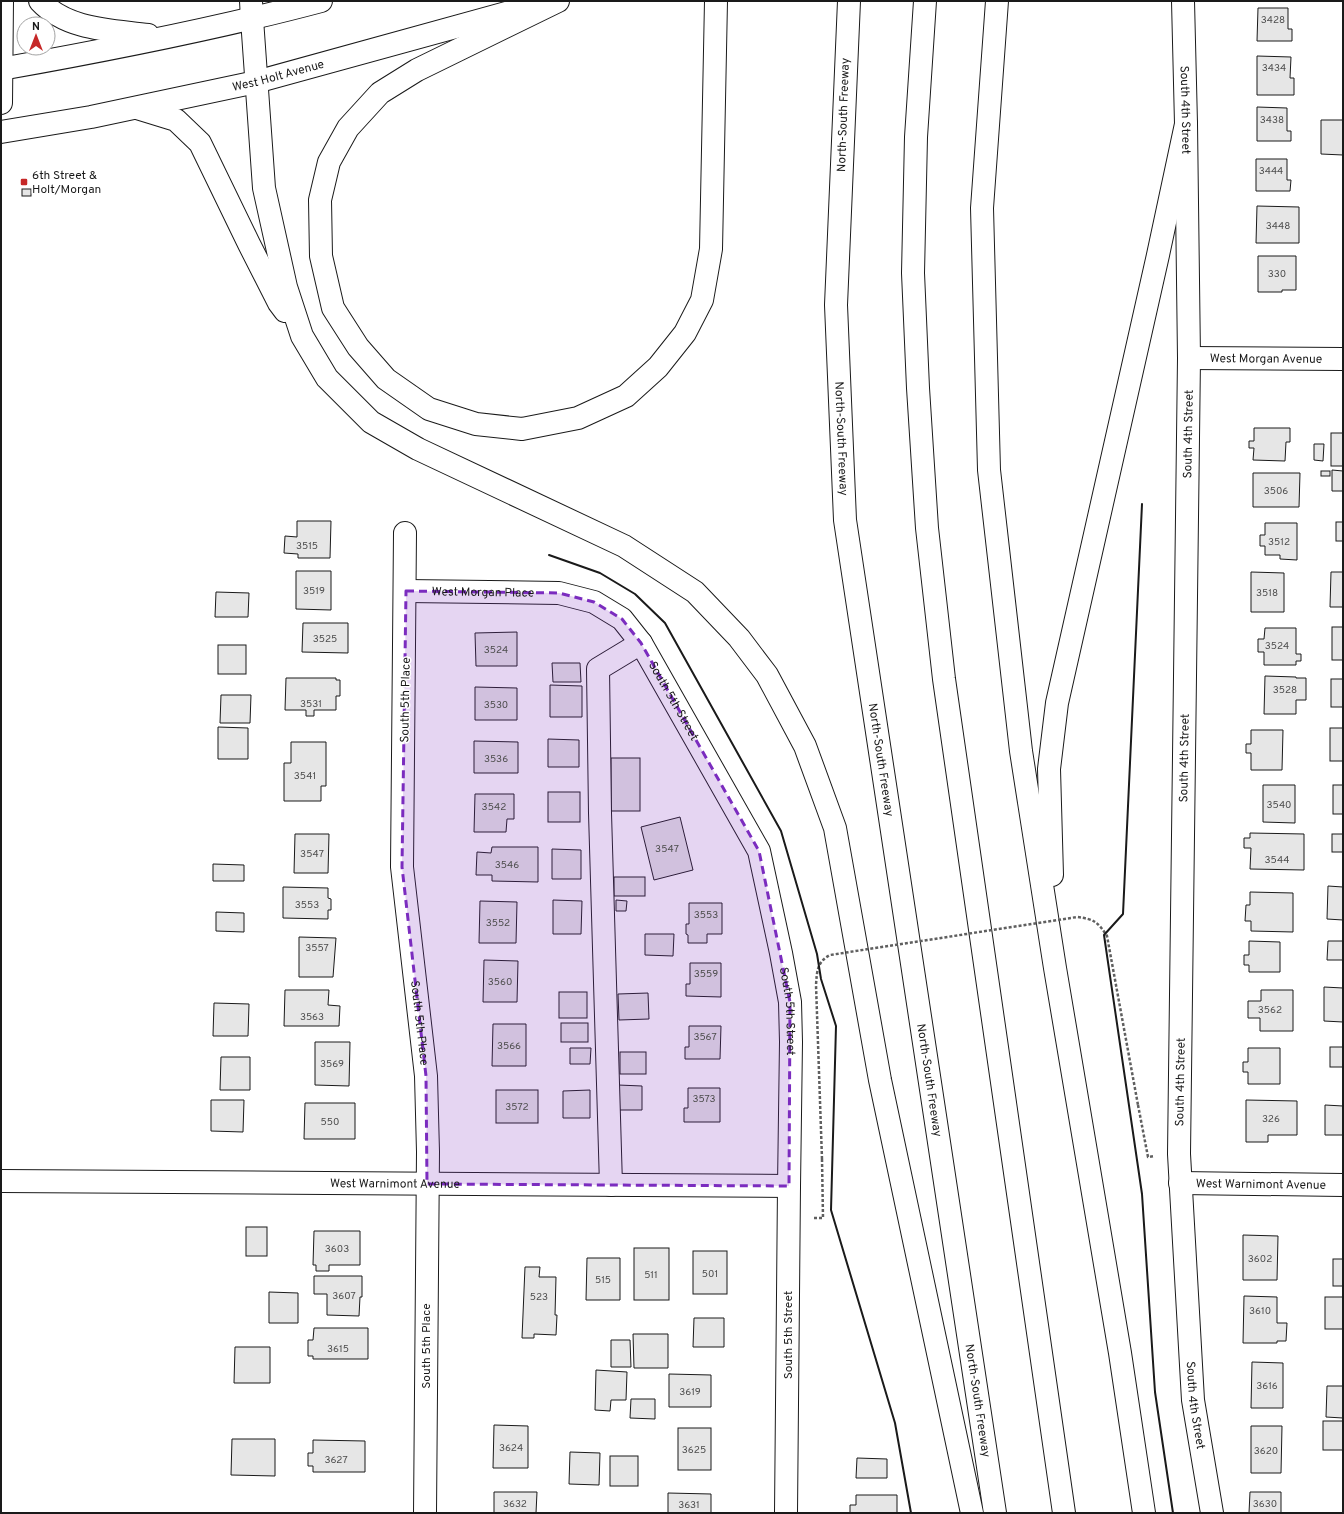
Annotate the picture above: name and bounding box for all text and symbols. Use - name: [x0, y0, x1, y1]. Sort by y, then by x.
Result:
- house number: 3428: [1261, 14, 1285, 27]
- north arrow: [16, 16, 56, 56]
- text: N: [32, 20, 40, 34]
- street label: West Holt Avenue: [231, 57, 326, 96]
- street label: North-South Freeway: [834, 58, 854, 172]
- house number: 3434: [1262, 62, 1286, 75]
- street label: South 4th Street: [1176, 65, 1193, 154]
- house number: 3438: [1260, 114, 1284, 127]
- house number: 3444: [1259, 165, 1283, 178]
- place label: 6th Street & Holt/Morgan: [32, 168, 101, 198]
- marker: 6th Street & Holt/Morgan: [19, 177, 29, 187]
- house number: 3448: [1266, 220, 1290, 233]
- house number: 330: [1268, 268, 1286, 281]
- street label: West Morgan Avenue: [1210, 351, 1322, 368]
- street label: North-South Freeway: [830, 381, 851, 496]
- street label: South 4th Street: [1180, 390, 1198, 478]
- house number: 3506: [1264, 485, 1288, 498]
- house number: 3512: [1268, 536, 1290, 549]
- house number: 3515: [296, 540, 318, 553]
- street label: West Morgan Place: [432, 584, 534, 602]
- house number: 3519: [303, 585, 325, 598]
- house number: 3518: [1256, 587, 1278, 600]
- house number: 3525: [313, 633, 337, 646]
- house number: 3524: [1265, 640, 1289, 653]
- house number: 3524: [484, 644, 508, 657]
- street label: South 5th Place: [397, 657, 415, 743]
- street label: South 5th Street: [644, 659, 702, 744]
- house number: 3528: [1273, 684, 1297, 697]
- house number: 3531: [300, 698, 322, 711]
- house number: 3530: [484, 699, 508, 712]
- street label: North-South Freeway: [864, 702, 897, 818]
- street label: South 4th Street: [1176, 714, 1194, 802]
- house number: 3536: [484, 753, 508, 766]
- house number: 3541: [294, 770, 316, 783]
- house number: 3540: [1266, 799, 1292, 812]
- house number: 3542: [482, 801, 506, 814]
- house number: 3547: [655, 843, 679, 856]
- house number: 3547: [300, 848, 324, 861]
- house number: 3544: [1265, 854, 1289, 867]
- house number: 3546: [495, 859, 519, 872]
- house number: 3553: [295, 899, 319, 912]
- house number: 3553: [694, 909, 718, 922]
- house number: 3552: [486, 917, 510, 930]
- house number: 3557: [305, 942, 329, 955]
- street label: South 5th Street: [775, 966, 798, 1056]
- house number: 3559: [694, 968, 718, 981]
- house number: 3560: [488, 976, 512, 989]
- street label: South 5th Place: [406, 980, 432, 1066]
- house number: 3562: [1258, 1004, 1282, 1017]
- house number: 3563: [300, 1011, 324, 1024]
- street label: North-South Freeway: [912, 1023, 945, 1138]
- house number: 3567: [693, 1031, 717, 1044]
- street label: South 4th Street: [1172, 1038, 1190, 1126]
- house number: 3566: [497, 1040, 521, 1053]
- house number: 3569: [320, 1058, 344, 1071]
- house number: 3573: [692, 1093, 716, 1106]
- house number: 3572: [505, 1101, 529, 1114]
- house number: 326: [1262, 1113, 1280, 1126]
- house number: 550: [321, 1116, 339, 1129]
- street label: West Warnimont Avenue: [330, 1176, 460, 1193]
- street label: West Warnimont Avenue: [1196, 1176, 1326, 1194]
- house number: 3603: [325, 1243, 349, 1256]
- house number: 3602: [1248, 1253, 1272, 1266]
- house number: 501: [702, 1268, 718, 1281]
- house number: 511: [644, 1269, 658, 1282]
- house number: 515: [595, 1274, 611, 1287]
- house number: 3607: [332, 1290, 356, 1303]
- house number: 523: [530, 1291, 548, 1304]
- street label: South 5th Street: [781, 1291, 797, 1379]
- street label: South 5th Place: [419, 1303, 435, 1389]
- house number: 3610: [1249, 1305, 1271, 1318]
- house number: 3615: [327, 1343, 349, 1356]
- street label: North-South Freeway: [961, 1343, 993, 1458]
- street label: South 4th Street: [1182, 1361, 1208, 1451]
- house number: 3616: [1256, 1380, 1278, 1393]
- house number: 3619: [679, 1386, 701, 1399]
- house number: 3624: [499, 1442, 523, 1455]
- house number: 3625: [682, 1444, 706, 1457]
- house number: 3620: [1254, 1445, 1278, 1458]
- house number: 3627: [324, 1454, 348, 1467]
- house number: 3632: [503, 1498, 527, 1511]
- house number: 3630: [1253, 1498, 1277, 1511]
- house number: 3631: [678, 1499, 700, 1512]

